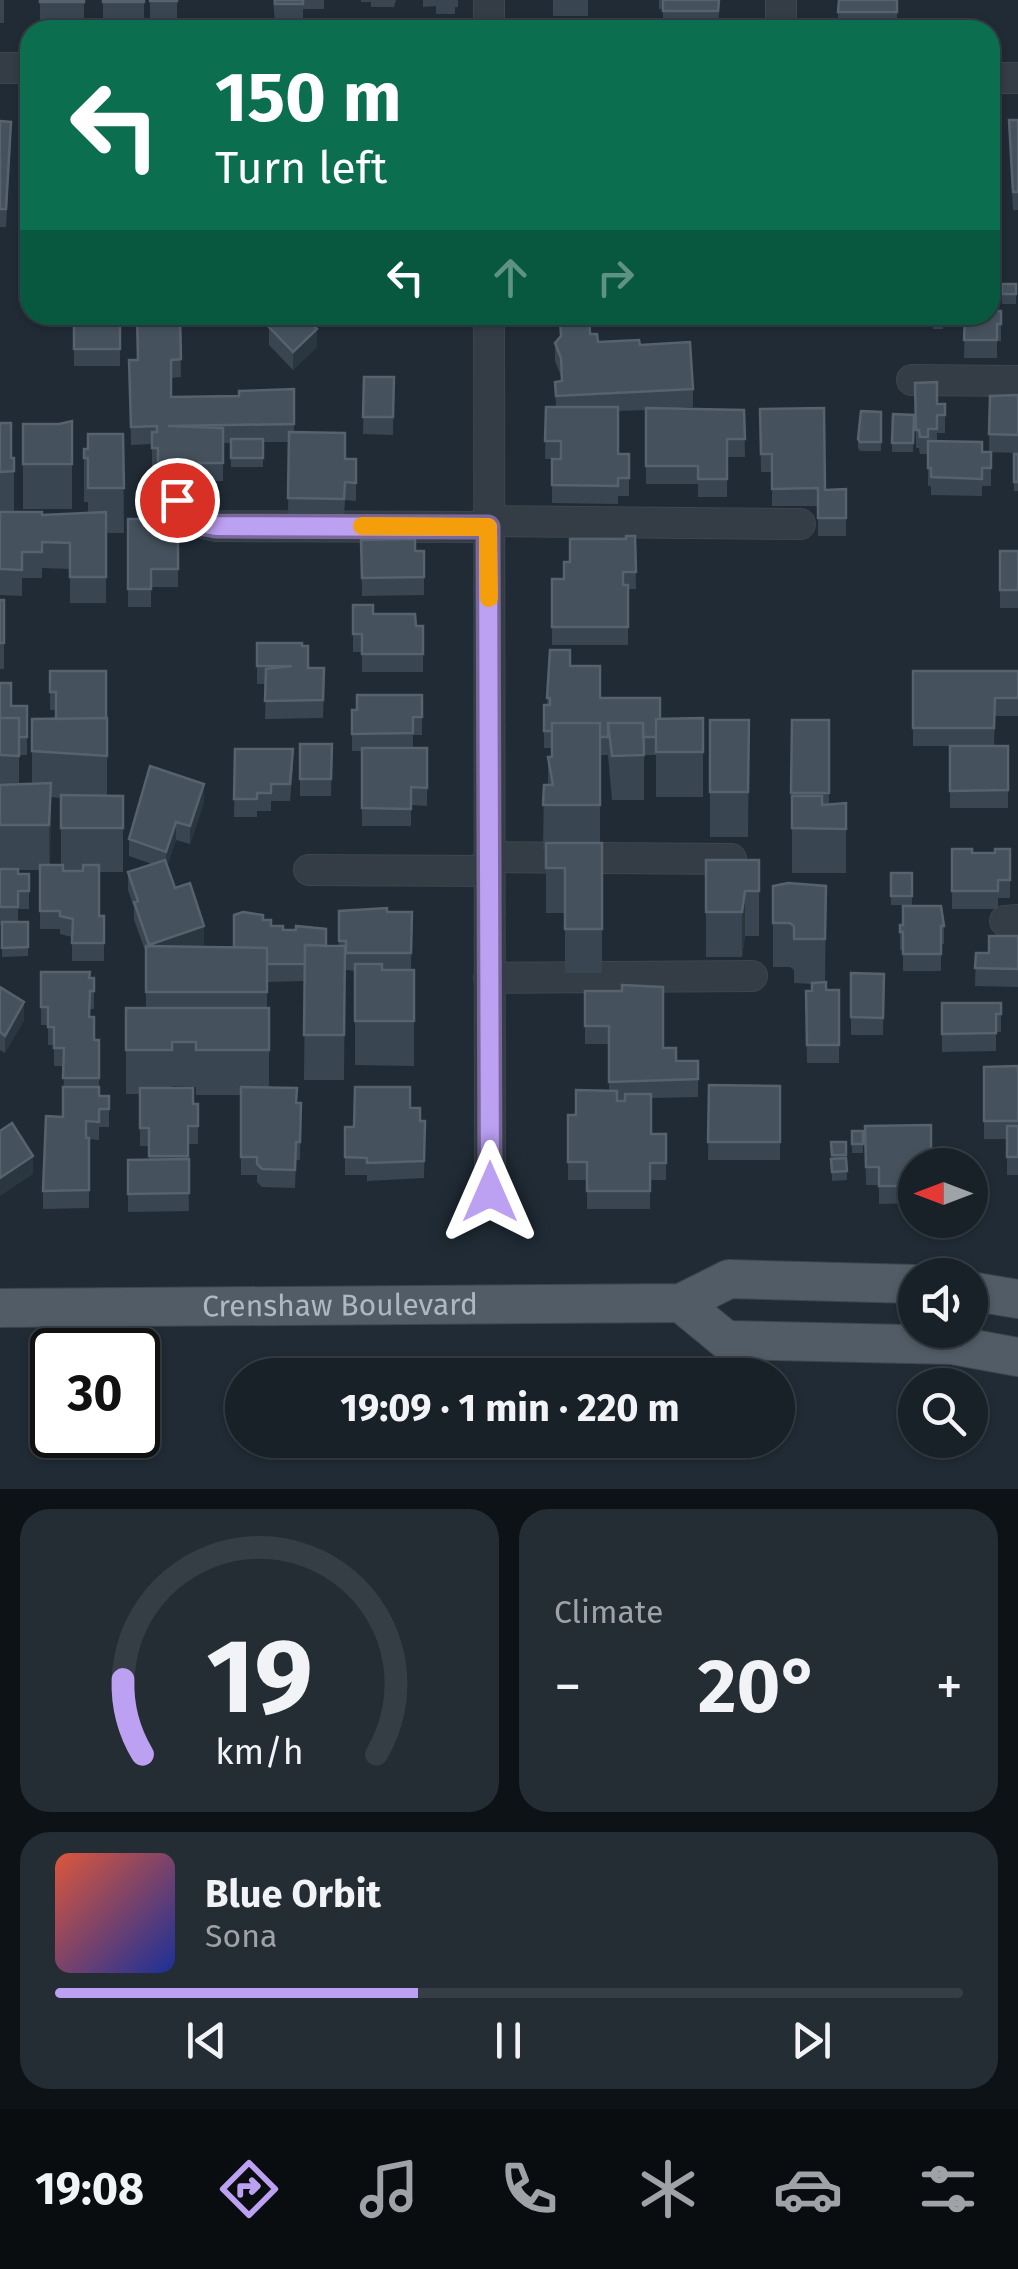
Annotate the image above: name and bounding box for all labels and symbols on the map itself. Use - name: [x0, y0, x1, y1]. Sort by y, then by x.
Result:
- pin: [135, 458, 220, 543]
- position arrow: [438, 1140, 542, 1244]
- north arrow: [898, 1148, 988, 1238]
- street label: Crenshaw Boulevard: [202, 1286, 478, 1325]
- speed limit sign: 30: [30, 1328, 160, 1458]

